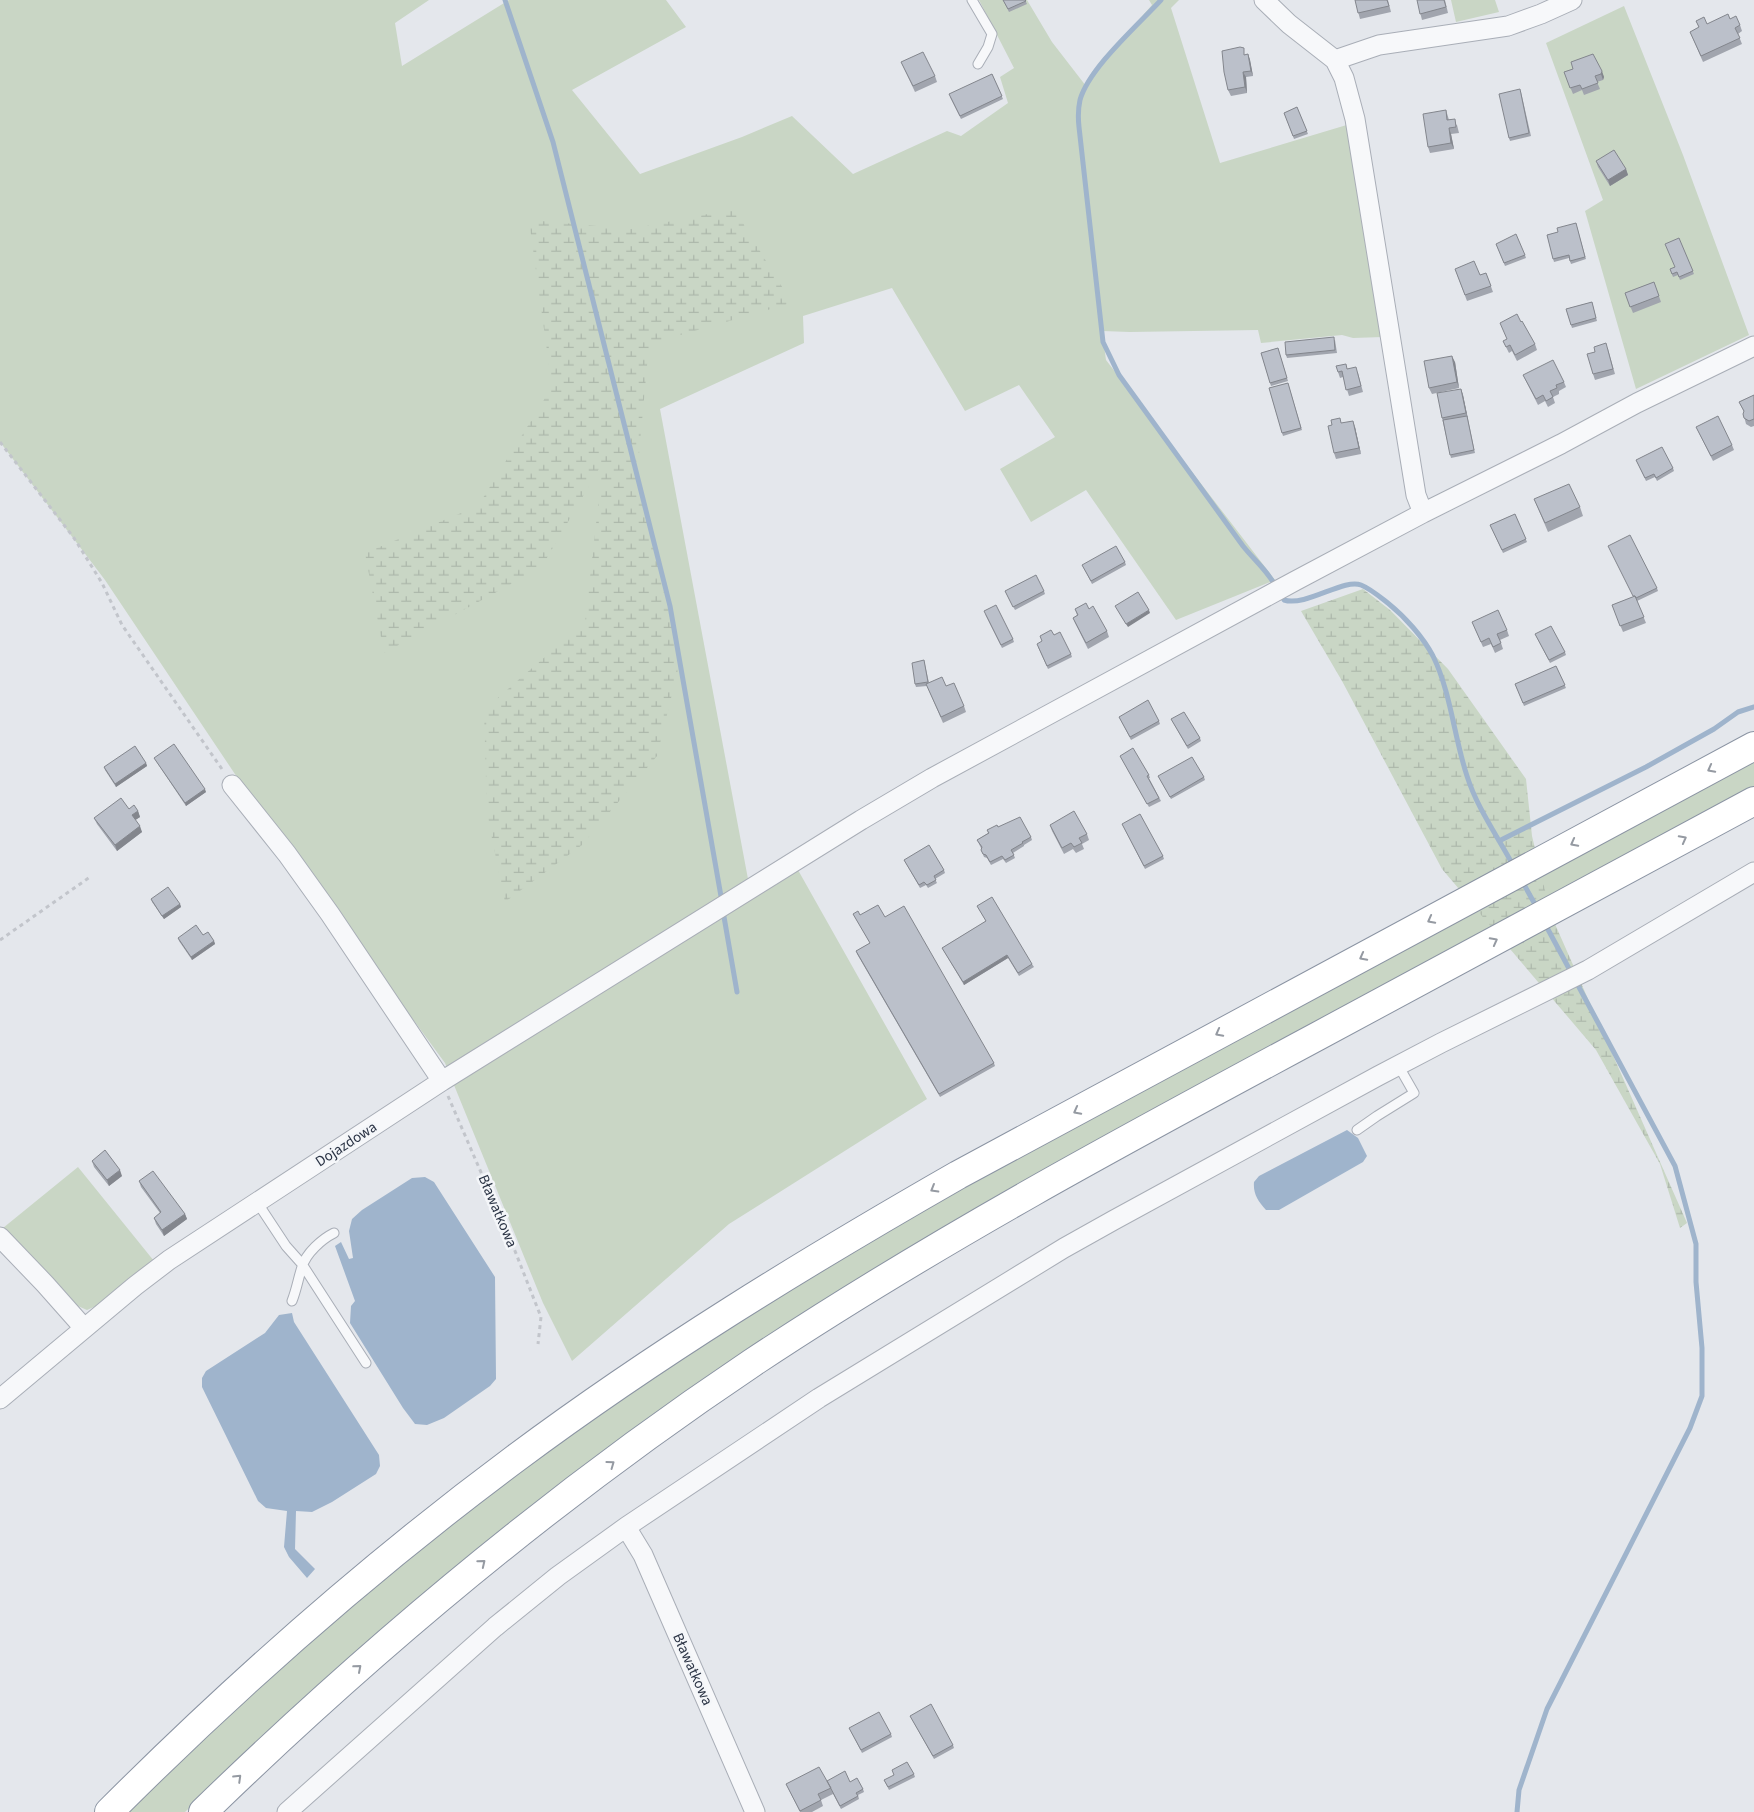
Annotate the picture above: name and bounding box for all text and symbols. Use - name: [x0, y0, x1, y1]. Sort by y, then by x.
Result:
- one-way arrow: [1707, 763, 1716, 773]
- one-way arrow: [1678, 835, 1687, 845]
- one-way arrow: [1570, 836, 1579, 846]
- one-way arrow: [1427, 914, 1436, 924]
- one-way arrow: [1489, 937, 1498, 947]
- one-way arrow: [1359, 950, 1368, 960]
- one-way arrow: [1216, 1027, 1225, 1037]
- one-way arrow: [1073, 1105, 1082, 1115]
- street label: Dojazdowa: [311, 1117, 381, 1172]
- street label: Bławatkowa: [473, 1171, 522, 1251]
- one-way arrow: [930, 1182, 939, 1192]
- one-way arrow: [605, 1461, 614, 1470]
- one-way arrow: [476, 1561, 485, 1569]
- street label: Bławatkowa: [667, 1630, 718, 1709]
- one-way arrow: [352, 1665, 361, 1674]
- one-way arrow: [232, 1775, 241, 1784]

